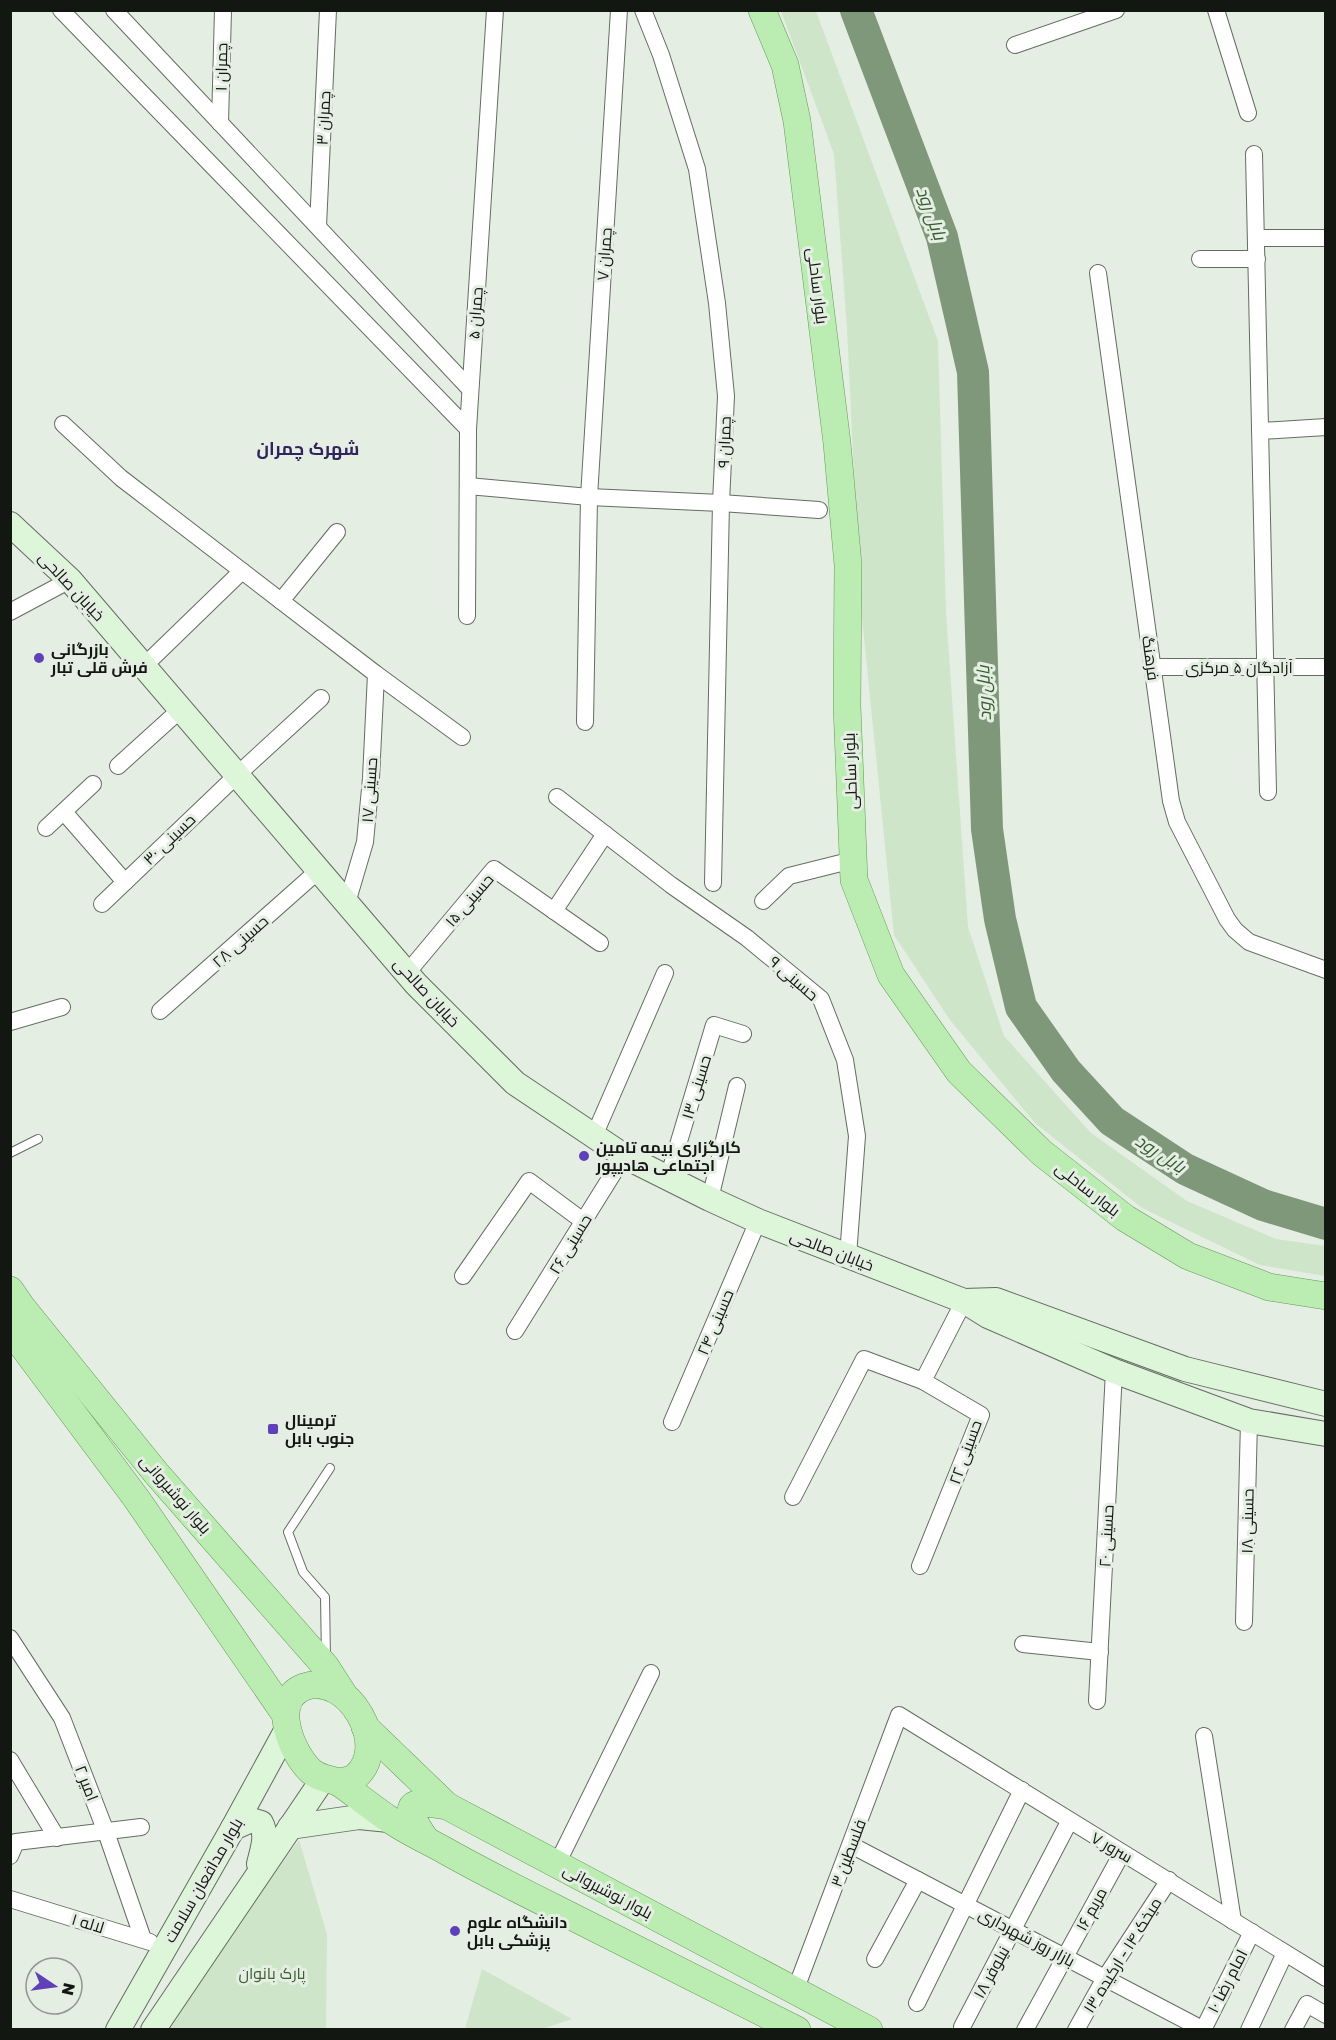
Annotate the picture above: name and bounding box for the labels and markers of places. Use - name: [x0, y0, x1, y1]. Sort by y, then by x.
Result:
- place label: بازرگانی فرش قلی تبار: [50, 639, 148, 677]
- marker: بازرگانی فرش قلی تبار: [32, 651, 46, 665]
- place label: کارگزاری بیمه تامین اجتماعی هادیپور: [595, 1137, 741, 1177]
- marker: کارگزاری بیمه تامین اجتماعی هادیپور: [577, 1149, 591, 1163]
- place label: ترمینال جنوب بابل: [285, 1410, 354, 1448]
- marker: ترمینال جنوب بابل: [266, 1422, 280, 1436]
- place label: دانشگاه علوم پزشکی بابل: [467, 1912, 567, 1952]
- marker: دانشگاه علوم پزشکی بابل: [448, 1924, 462, 1938]

